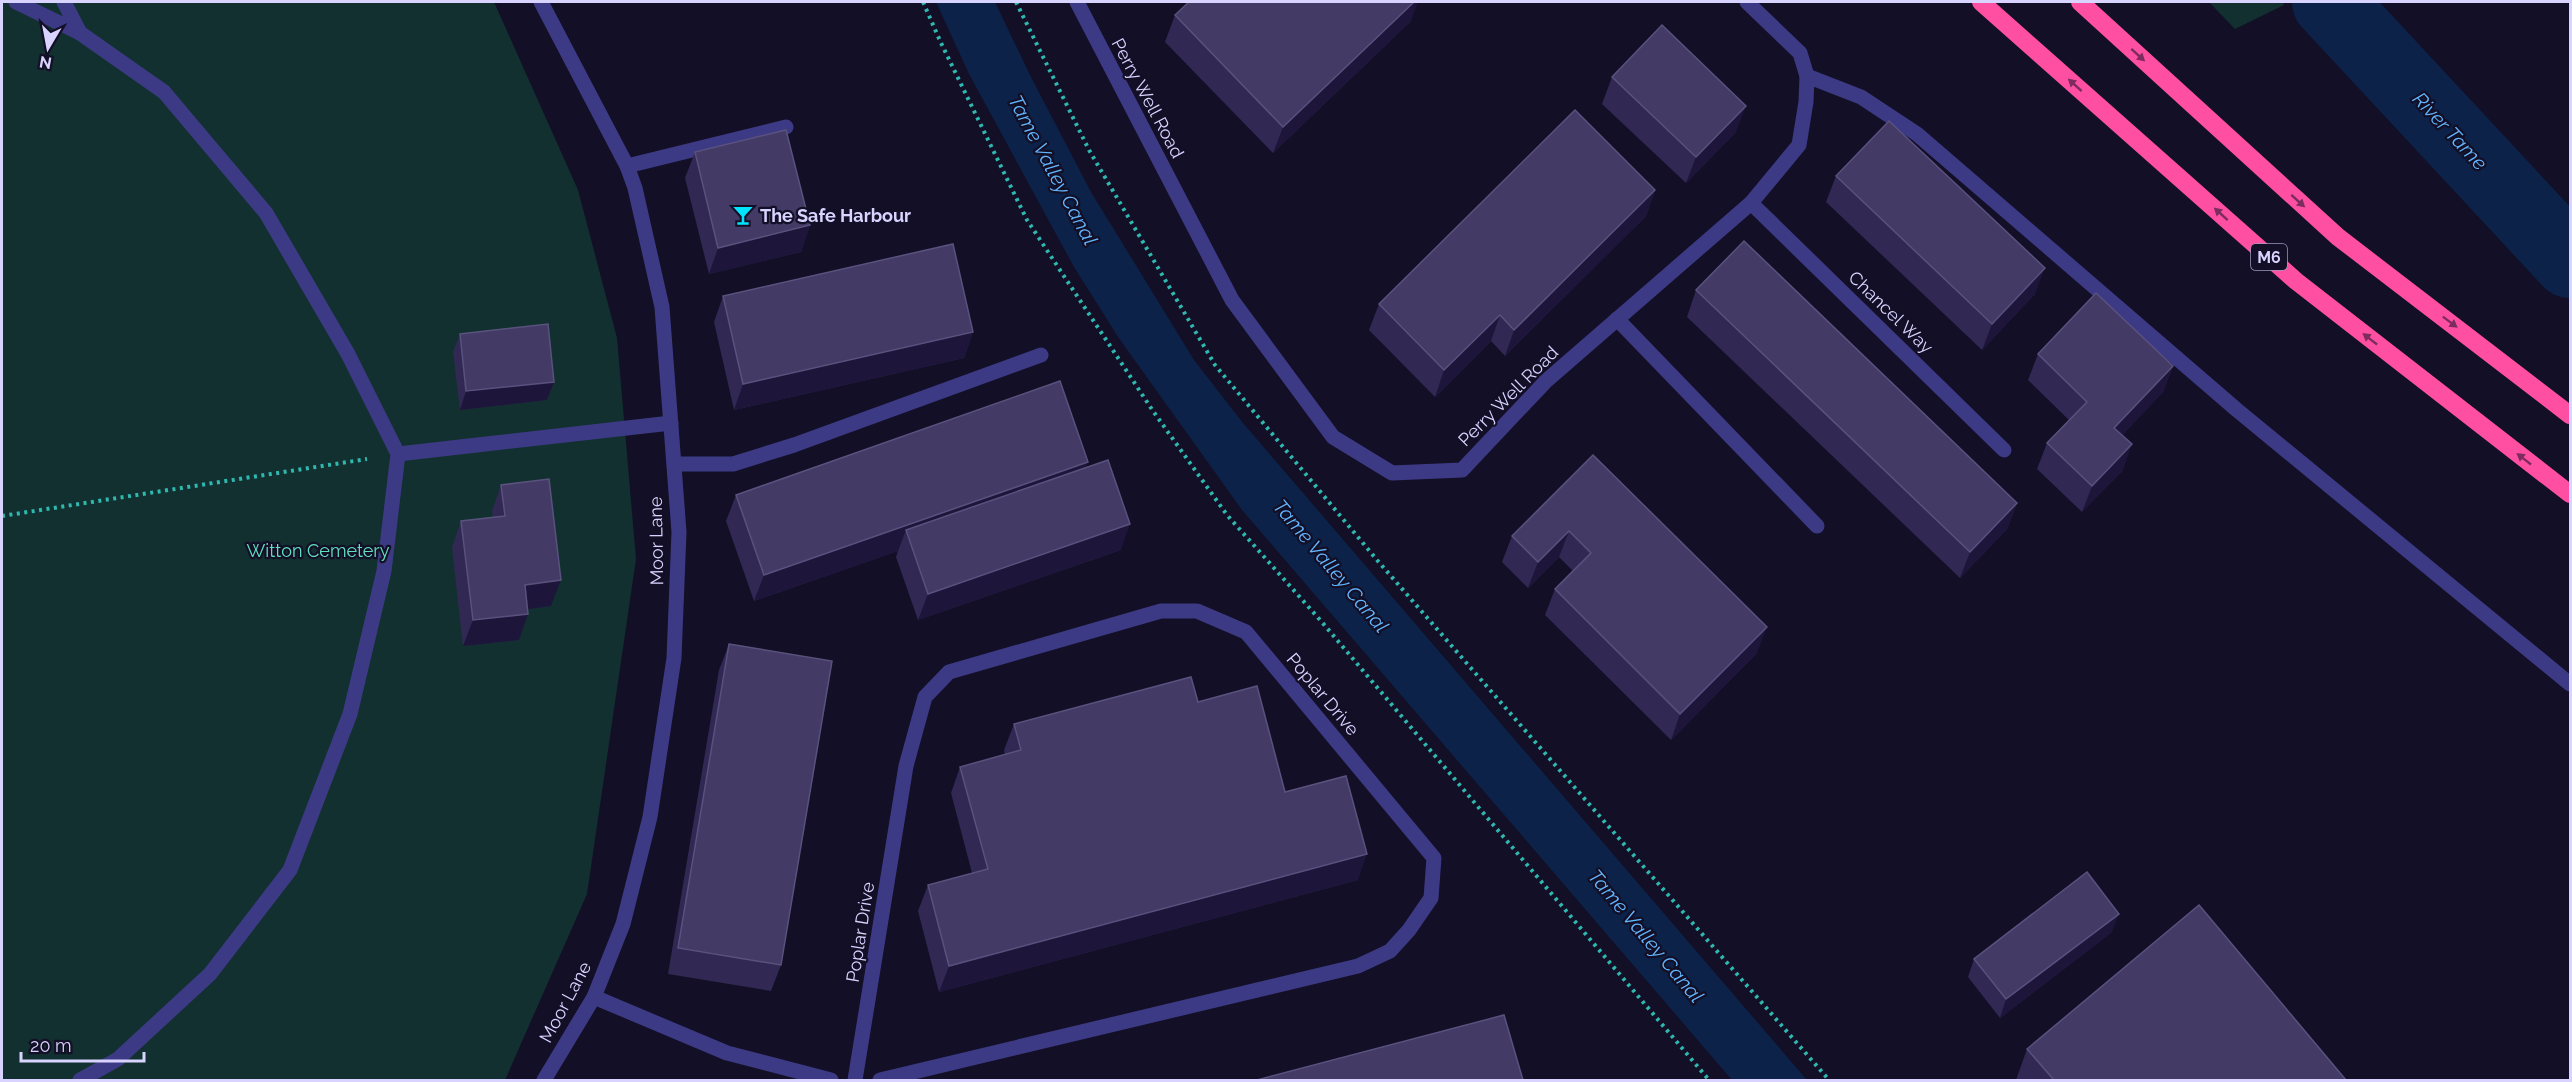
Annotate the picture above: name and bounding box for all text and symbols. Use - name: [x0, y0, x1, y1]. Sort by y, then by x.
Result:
- north arrow: [18, 18, 78, 78]
- street label: Perry Well Road: [1108, 34, 1188, 162]
- one-way arrow: [2131, 48, 2146, 62]
- text: N: [38, 52, 53, 73]
- one-way arrow: [2068, 79, 2083, 92]
- water label: River Tame: [2408, 87, 2492, 175]
- water label: Tame Valley Canal: [1003, 91, 1103, 249]
- one-way arrow: [2291, 193, 2305, 207]
- bar icon: The Safe Harbour: [731, 203, 755, 227]
- place label: The Safe Harbour: [760, 205, 911, 226]
- one-way arrow: [2214, 208, 2229, 221]
- road number: M6: [2251, 244, 2287, 270]
- street label: Chancel Way: [1845, 267, 1938, 358]
- one-way arrow: [2442, 316, 2458, 329]
- one-way arrow: [2363, 333, 2378, 345]
- street label: Perry Well Road: [1454, 342, 1562, 450]
- one-way arrow: [2517, 453, 2532, 465]
- water label: Tame Valley Canal: [1268, 494, 1394, 638]
- street label: Moor Lane: [645, 496, 667, 586]
- park label: Witton Cemetery: [247, 540, 390, 561]
- street label: Poplar Drive: [1283, 649, 1364, 740]
- water label: Tame Valley Canal: [1583, 864, 1709, 1008]
- street label: Poplar Drive: [842, 880, 878, 984]
- street label: Moor Lane: [535, 957, 595, 1046]
- scale bar: [21, 1025, 144, 1063]
- text: 20 m: [30, 1035, 72, 1056]

